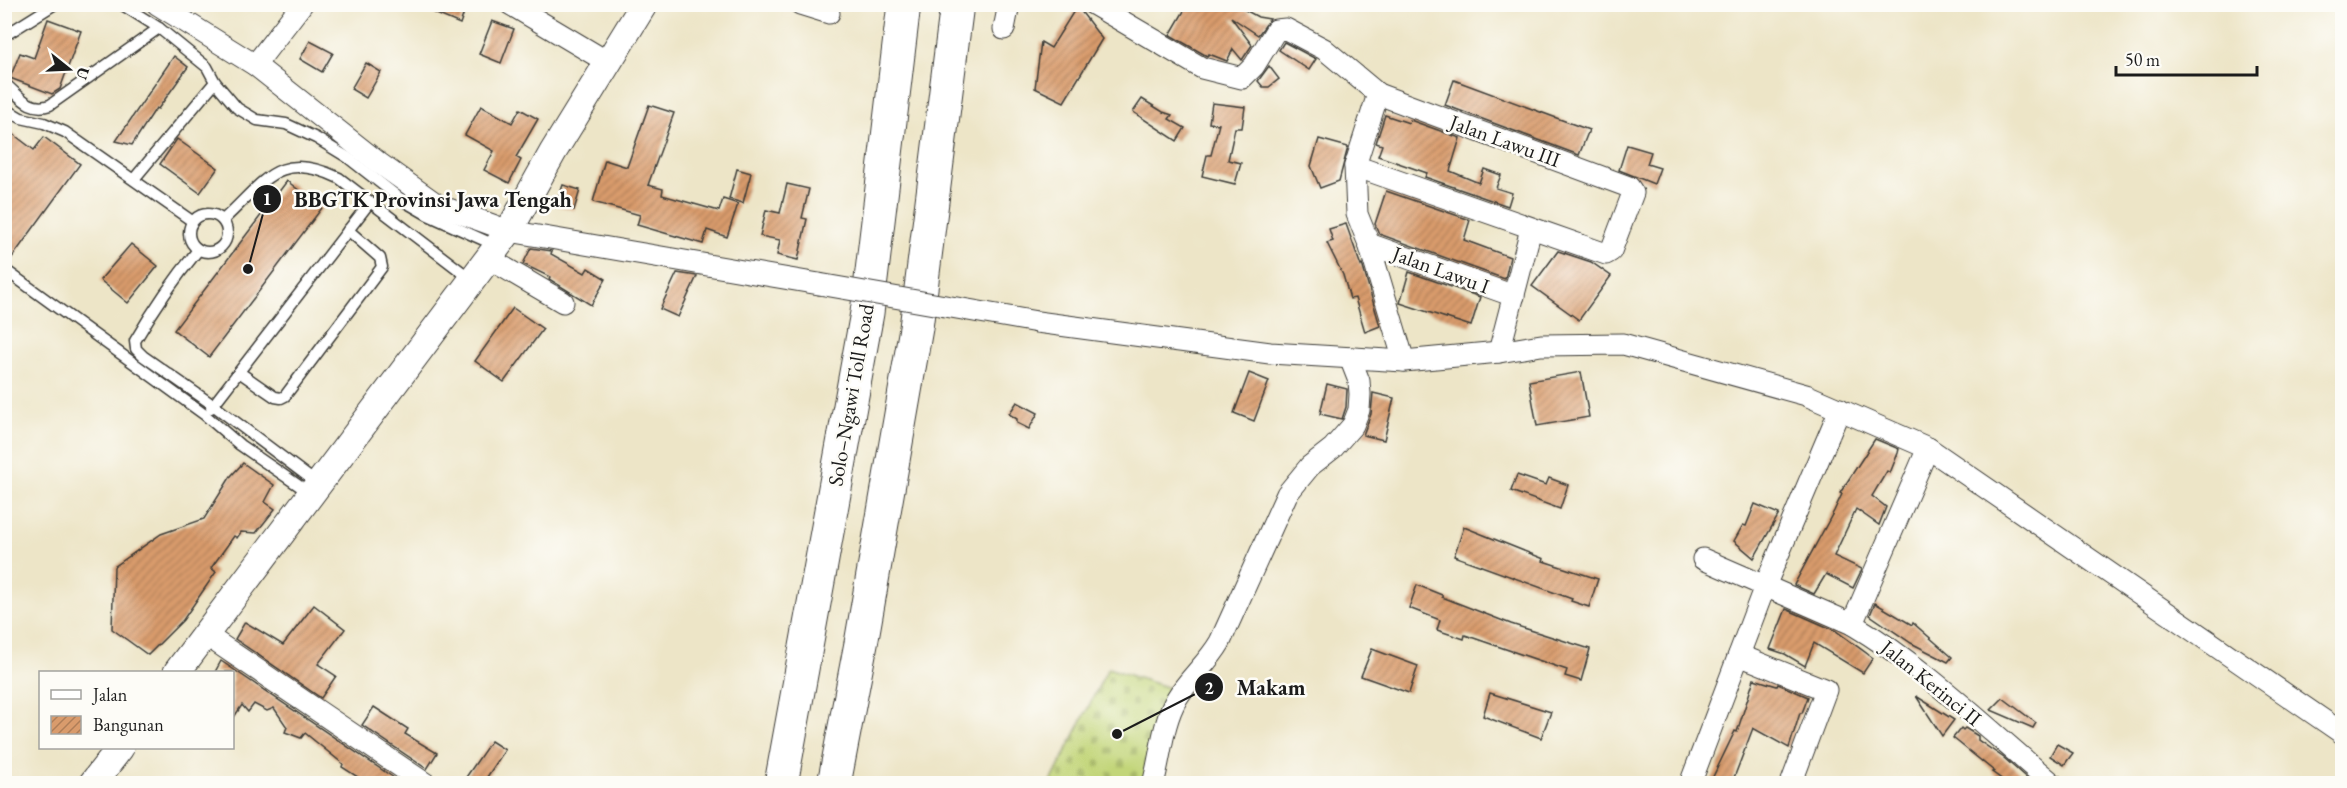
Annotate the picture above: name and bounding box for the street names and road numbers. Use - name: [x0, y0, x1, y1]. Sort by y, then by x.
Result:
- street label: Jalan Lawu III: [1444, 107, 1564, 173]
- street label: Jalan Lawu I: [1387, 239, 1493, 300]
- street label: Solo–Ngawi Toll Road: [821, 301, 880, 488]
- street label: Jalan Kerinci II: [1874, 632, 1987, 732]

